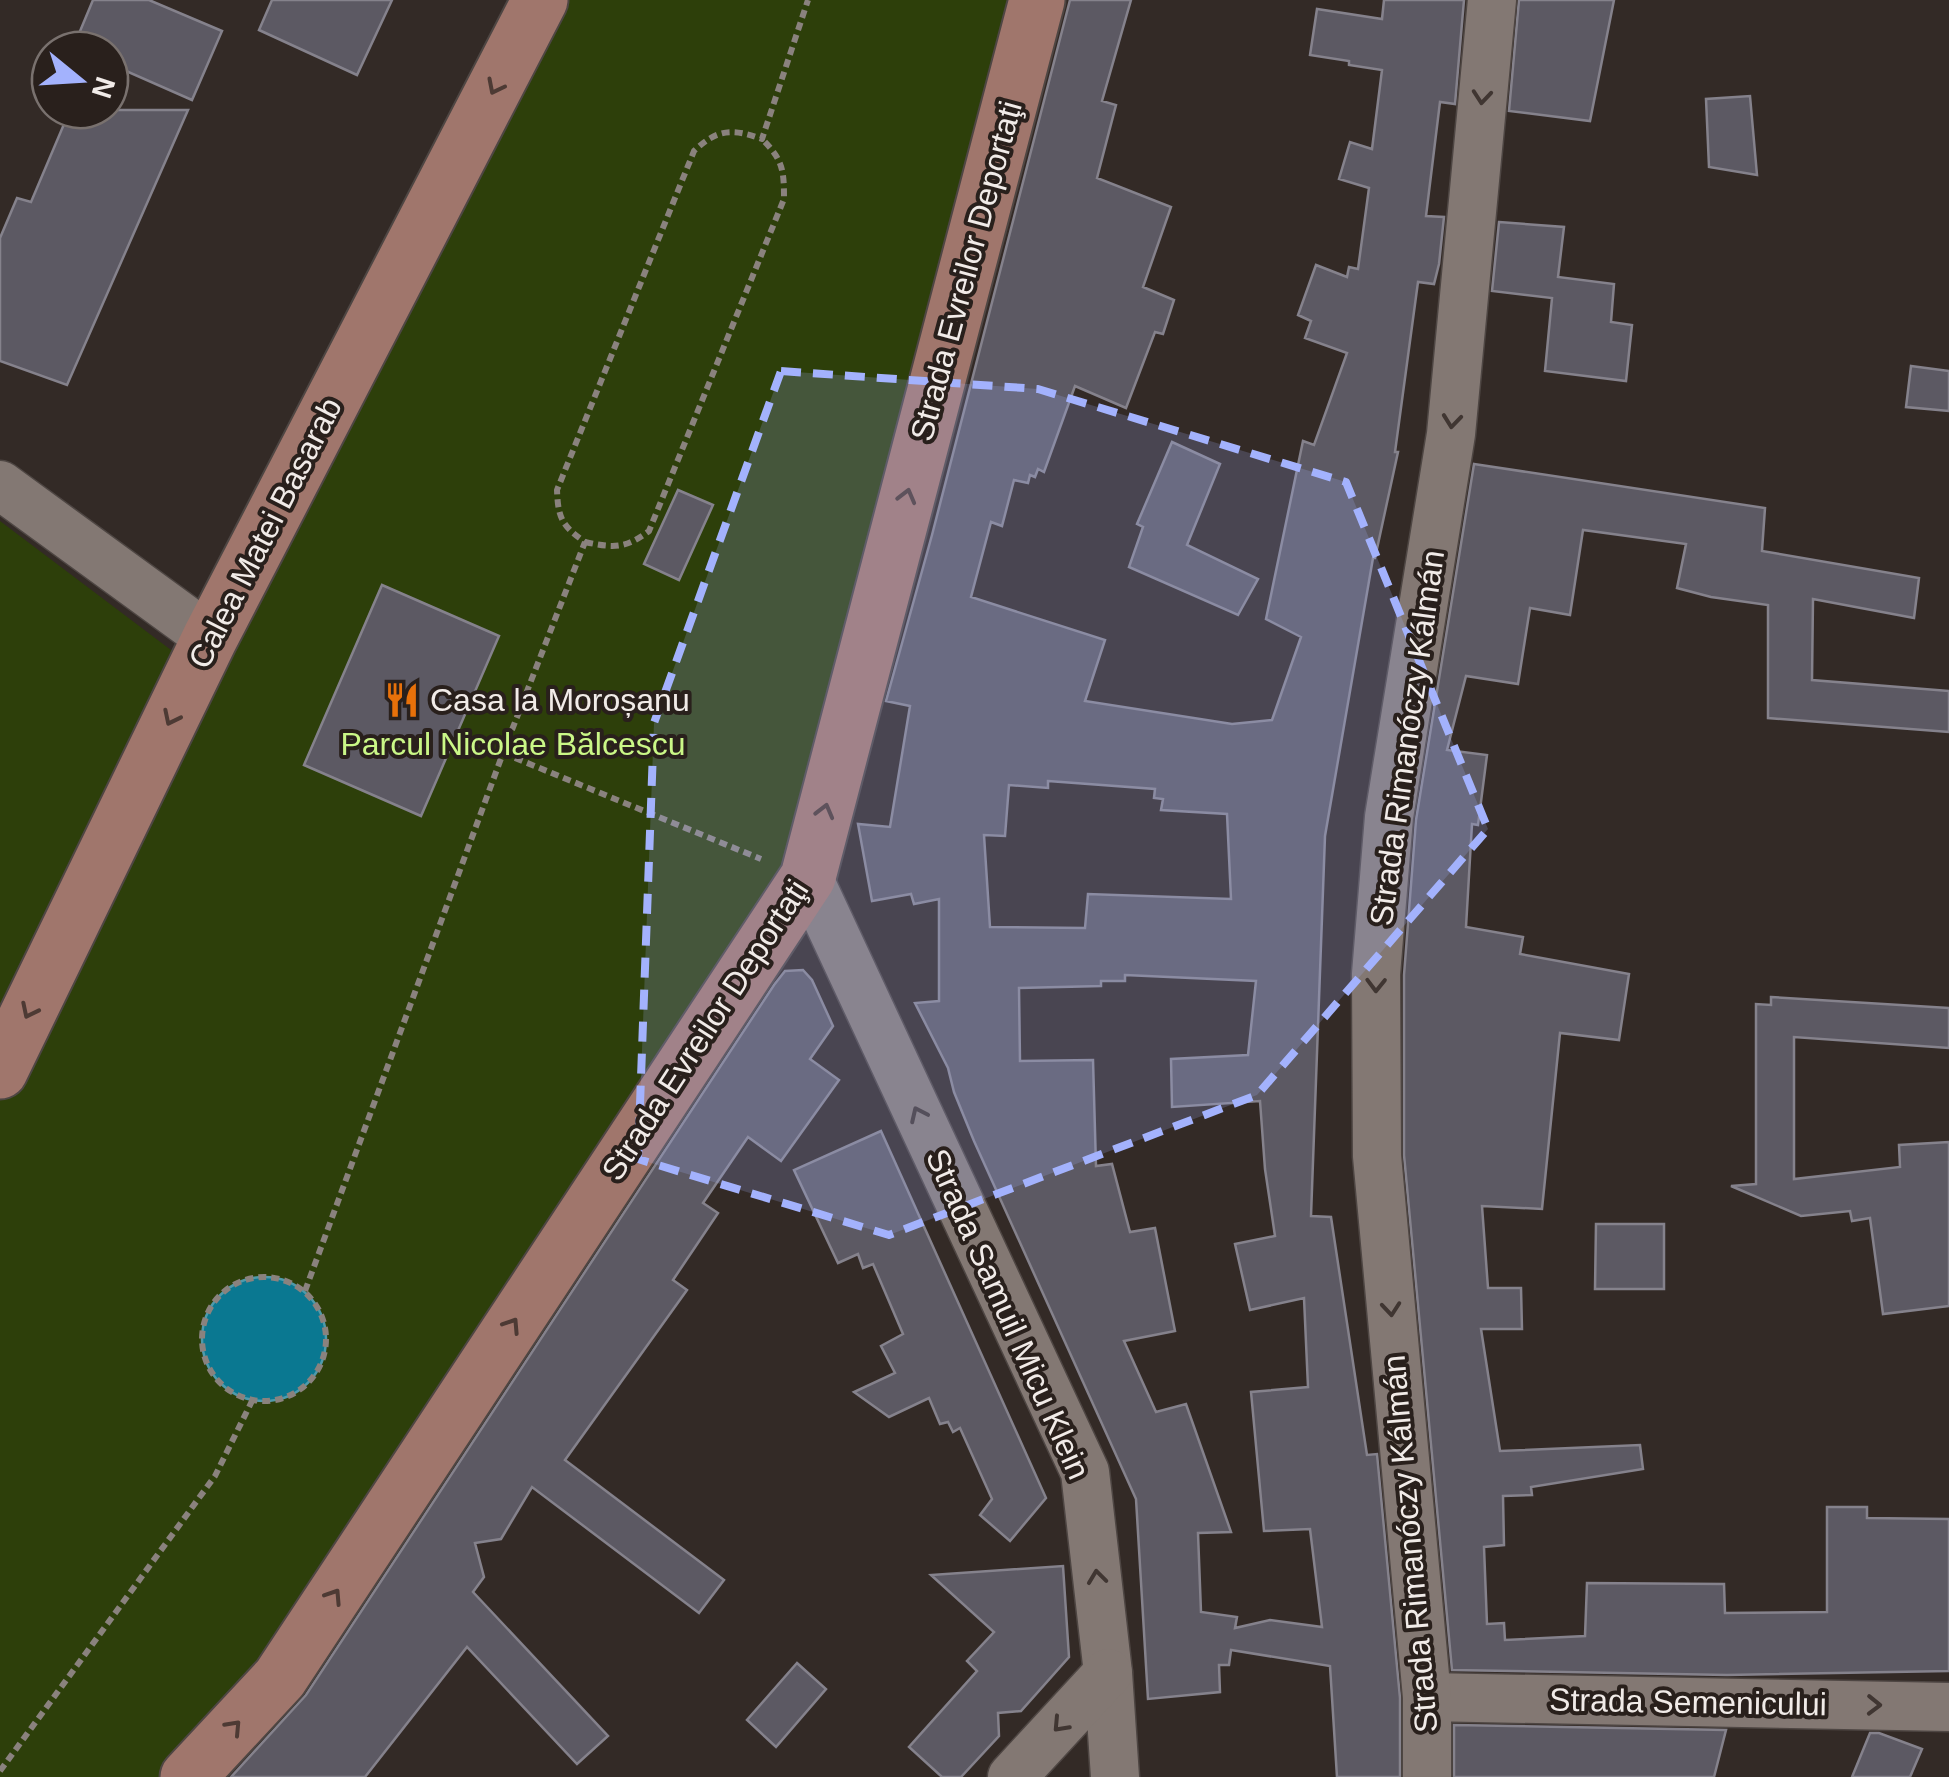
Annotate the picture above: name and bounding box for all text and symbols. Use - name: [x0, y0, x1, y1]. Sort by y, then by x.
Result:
- north arrow: [30, 30, 130, 130]
- text: N: [85, 73, 121, 102]
- one-way arrow: [488, 76, 507, 94]
- one-way arrow: [1472, 89, 1494, 105]
- street label: Strada Evreilor Deportaţi: [903, 97, 1029, 445]
- street label: Calea Matei Basarab: [181, 392, 349, 674]
- one-way arrow: [1441, 413, 1463, 429]
- one-way arrow: [896, 488, 917, 505]
- street label: Strada Rimanóczy Kálmán: [1363, 548, 1451, 928]
- restaurant icon: Casa la Moroșanu: [383, 681, 421, 719]
- place label: Casa la Moroșanu: [430, 682, 690, 718]
- one-way arrow: [164, 708, 184, 726]
- park label: Parcul Nicolae Bălcescu: [340, 726, 686, 762]
- one-way arrow: [813, 803, 834, 820]
- street label: Strada Evreilor Deportaţi: [594, 873, 816, 1187]
- one-way arrow: [1366, 978, 1387, 994]
- one-way arrow: [22, 1000, 42, 1018]
- one-way arrow: [910, 1106, 930, 1124]
- street label: Strada Samuil Micu Klein: [919, 1143, 1097, 1485]
- one-way arrow: [1380, 1302, 1402, 1318]
- one-way arrow: [500, 1318, 519, 1336]
- street label: Strada Rimanóczy Kálmán: [1376, 1354, 1444, 1734]
- one-way arrow: [1087, 1568, 1108, 1584]
- one-way arrow: [321, 1589, 340, 1607]
- street label: Strada Semenicului: [1549, 1682, 1827, 1722]
- one-way arrow: [1867, 1695, 1883, 1716]
- one-way arrow: [1054, 1713, 1072, 1732]
- one-way arrow: [222, 1721, 240, 1739]

